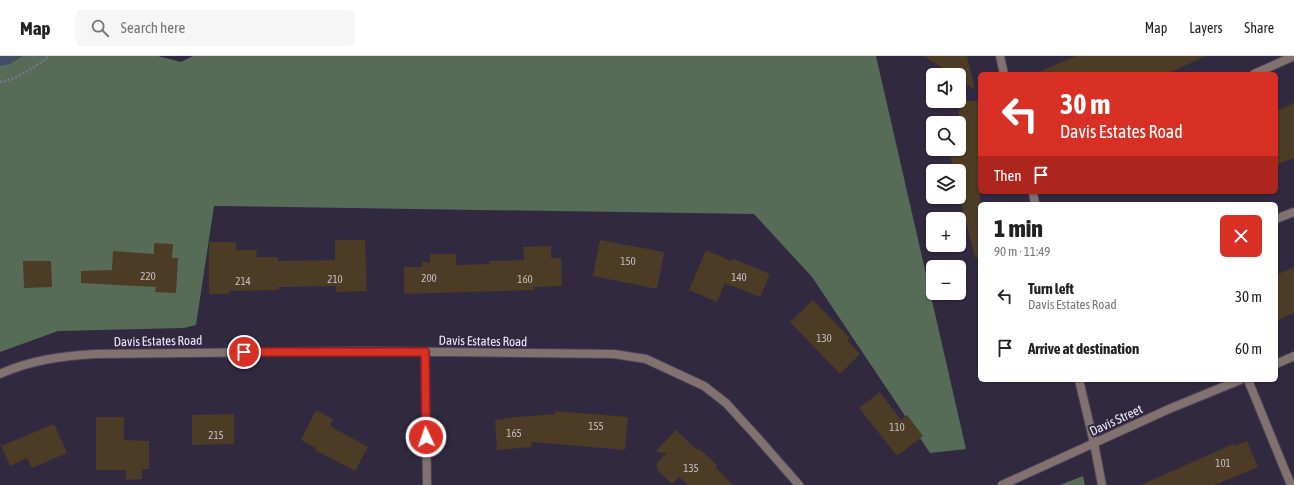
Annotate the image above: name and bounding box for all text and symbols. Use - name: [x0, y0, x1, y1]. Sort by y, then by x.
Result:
- search box: [75, 10, 355, 46]
- text: Map: [20, 17, 51, 39]
- icon: search: [89, 17, 111, 39]
- text: Search here: [121, 19, 185, 36]
- text: Map: [1145, 20, 1167, 36]
- text: Layers: [1189, 20, 1222, 36]
- text: Share: [1244, 20, 1274, 36]
- map controls: [926, 68, 966, 300]
- button: sound: [926, 68, 966, 108]
- icon: left: [994, 88, 1046, 140]
- text: 30 m: [1060, 88, 1110, 120]
- button: search: [926, 116, 966, 156]
- text: Davis Estates Road: [1060, 121, 1183, 142]
- button: layers: [926, 164, 966, 204]
- icon: arrive: [1030, 164, 1052, 186]
- text: Then: [994, 167, 1022, 184]
- button: +: [926, 212, 966, 252]
- text: 1 min: [994, 215, 1043, 242]
- button: close: [1220, 215, 1262, 257]
- text: 90 m · 11:49: [994, 244, 1050, 259]
- house number: 150: [620, 255, 636, 267]
- button: −: [926, 260, 966, 300]
- house number: 220: [140, 270, 156, 282]
- house number: 140: [731, 271, 747, 283]
- house number: 200: [421, 272, 437, 284]
- house number: 210: [327, 273, 343, 285]
- house number: 160: [517, 273, 533, 285]
- house number: 214: [235, 275, 251, 287]
- text: Turn left: [1028, 280, 1074, 297]
- icon: left: [994, 285, 1016, 307]
- text: 30 m: [1235, 288, 1262, 305]
- text: Davis Estates Road: [1028, 297, 1117, 312]
- house number: 130: [816, 332, 832, 344]
- street label: Davis Estates Road: [114, 333, 202, 349]
- street label: Davis Estates Road: [439, 333, 527, 349]
- pin: [227, 335, 261, 369]
- icon: arrive: [994, 337, 1016, 359]
- text: Arrive at destination: [1028, 340, 1139, 357]
- text: 60 m: [1235, 340, 1262, 357]
- icon: arrive: [233, 341, 255, 363]
- street label: Davis Street: [1087, 401, 1145, 439]
- position arrow: [405, 416, 447, 458]
- house number: 155: [588, 420, 604, 432]
- house number: 110: [889, 421, 905, 433]
- house number: 165: [506, 427, 522, 439]
- house number: 215: [208, 429, 224, 441]
- house number: 101: [1215, 457, 1231, 469]
- house number: 135: [683, 462, 699, 474]

